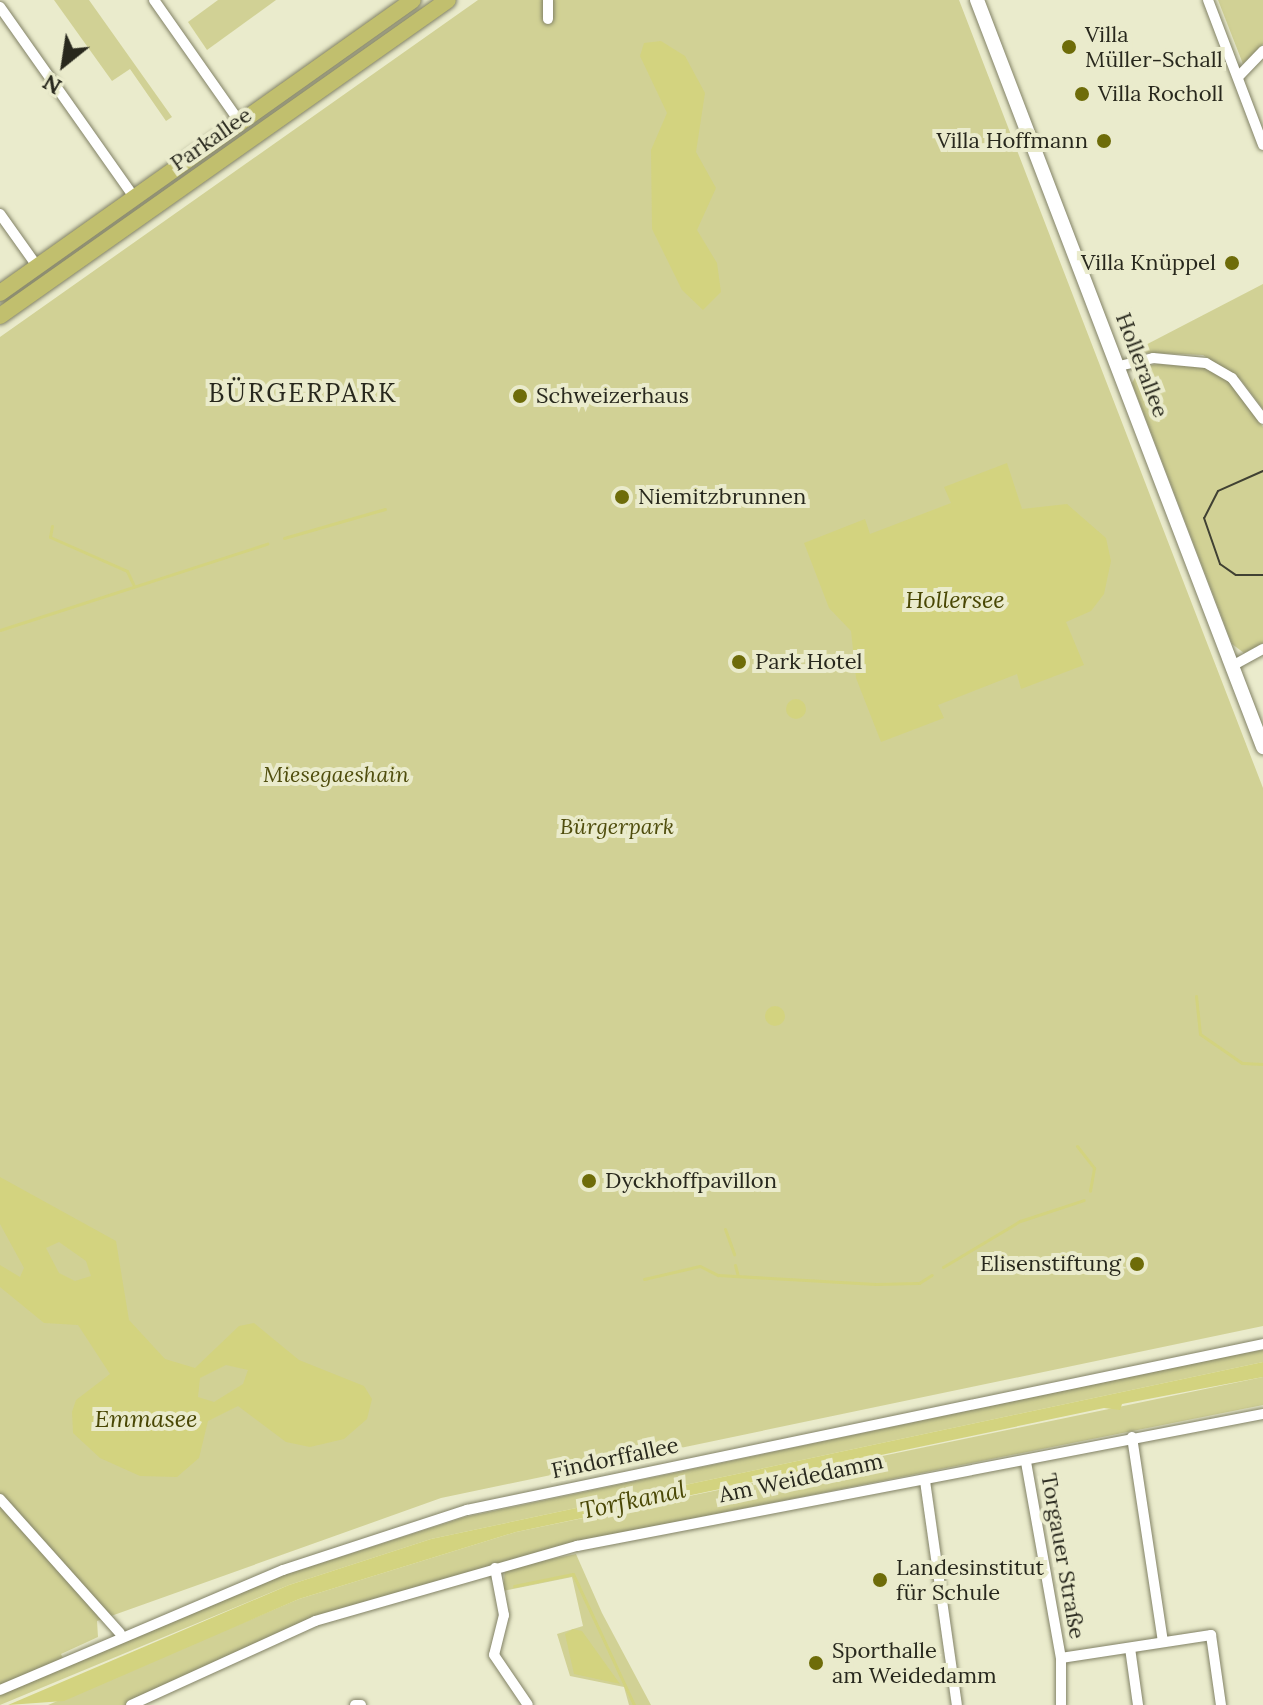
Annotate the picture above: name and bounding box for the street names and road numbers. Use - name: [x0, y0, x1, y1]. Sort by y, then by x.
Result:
- street label: Parkallee: [165, 102, 257, 176]
- street label: Hollerallee: [1110, 309, 1174, 421]
- street label: Findorffallee: [549, 1432, 681, 1484]
- street label: Am Weidedamm: [716, 1448, 886, 1508]
- street label: Torgauer Straße: [1035, 1471, 1091, 1641]

